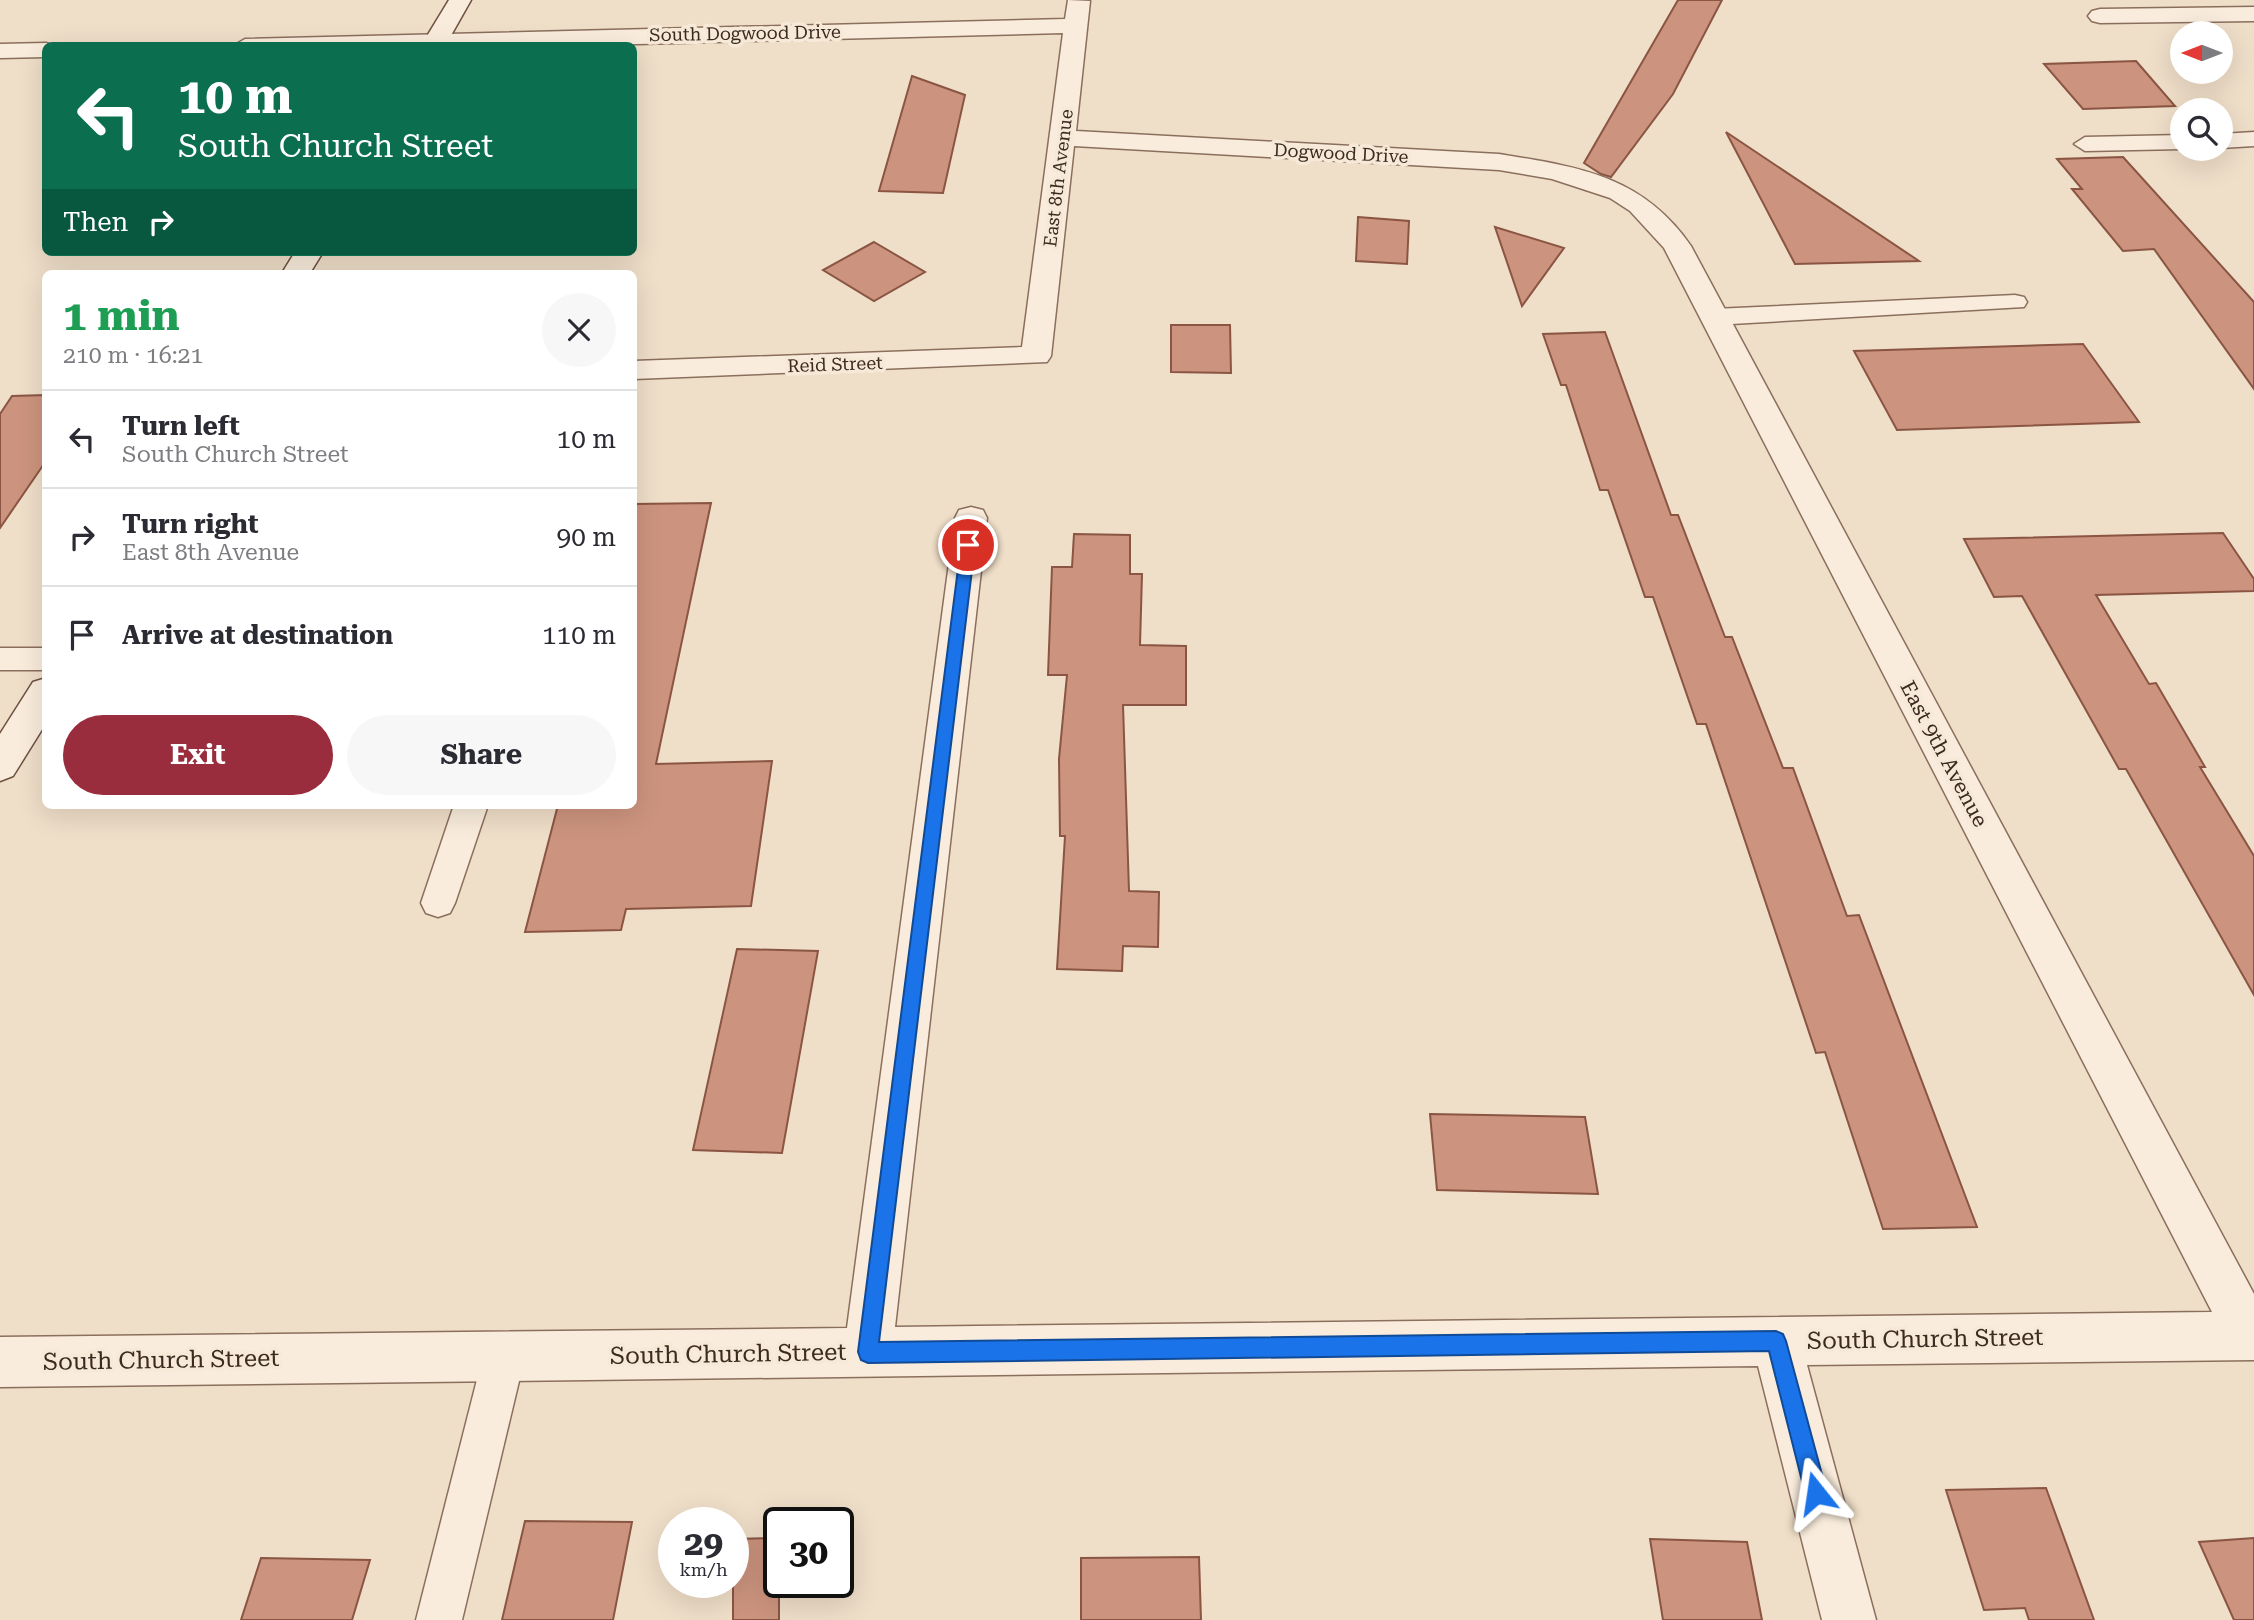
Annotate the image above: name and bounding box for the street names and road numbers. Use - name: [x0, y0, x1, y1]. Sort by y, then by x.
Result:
- street label: South Dogwood Drive: [649, 21, 841, 45]
- street label: East 8th Avenue: [1039, 108, 1077, 248]
- street label: Dogwood Drive: [1273, 139, 1409, 167]
- street label: Reid Street: [787, 352, 883, 376]
- street label: East 9th Avenue: [1895, 677, 1993, 831]
- street label: South Church Street: [1807, 1323, 2043, 1355]
- street label: South Church Street: [610, 1338, 846, 1370]
- street label: South Church Street: [43, 1344, 279, 1376]

